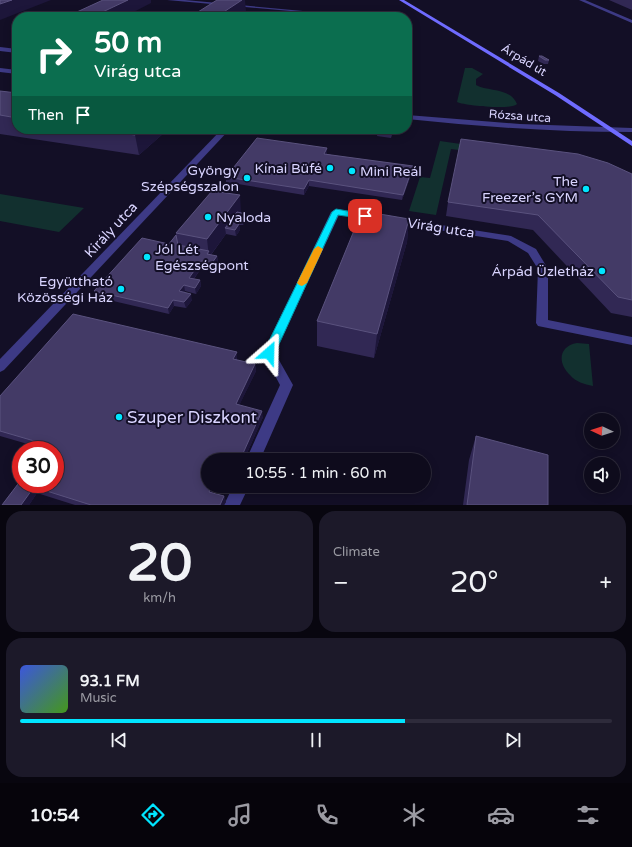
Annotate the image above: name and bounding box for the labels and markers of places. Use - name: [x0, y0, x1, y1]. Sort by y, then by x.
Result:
- place label: Kínai Büfé: [255, 160, 322, 177]
- place label: Gyöngy Szépségszalon: [141, 162, 239, 195]
- marker: Kínai Büfé: [325, 163, 335, 173]
- place label: Mini Reál: [360, 163, 422, 180]
- marker: Mini Reál: [347, 166, 357, 176]
- marker: Gyöngy Szépségszalon: [242, 173, 252, 183]
- place label: The Freezer’s GYM: [482, 173, 578, 206]
- marker: The Freezer’s GYM: [581, 184, 591, 194]
- pin: [348, 199, 382, 233]
- place label: Nyaloda: [216, 209, 271, 226]
- marker: Nyaloda: [203, 212, 213, 222]
- place label: Jól Lét Egészségpont: [155, 241, 249, 274]
- marker: Jól Lét Egészségpont: [142, 252, 152, 262]
- place label: Árpád Üzletház: [491, 263, 594, 280]
- marker: Árpád Üzletház: [597, 266, 607, 276]
- place label: Együttható Közösségi Ház: [17, 273, 113, 306]
- marker: Együttható Közösségi Ház: [116, 284, 126, 294]
- place label: Szuper Diszkont: [127, 407, 258, 428]
- marker: Szuper Diszkont: [114, 412, 124, 422]

